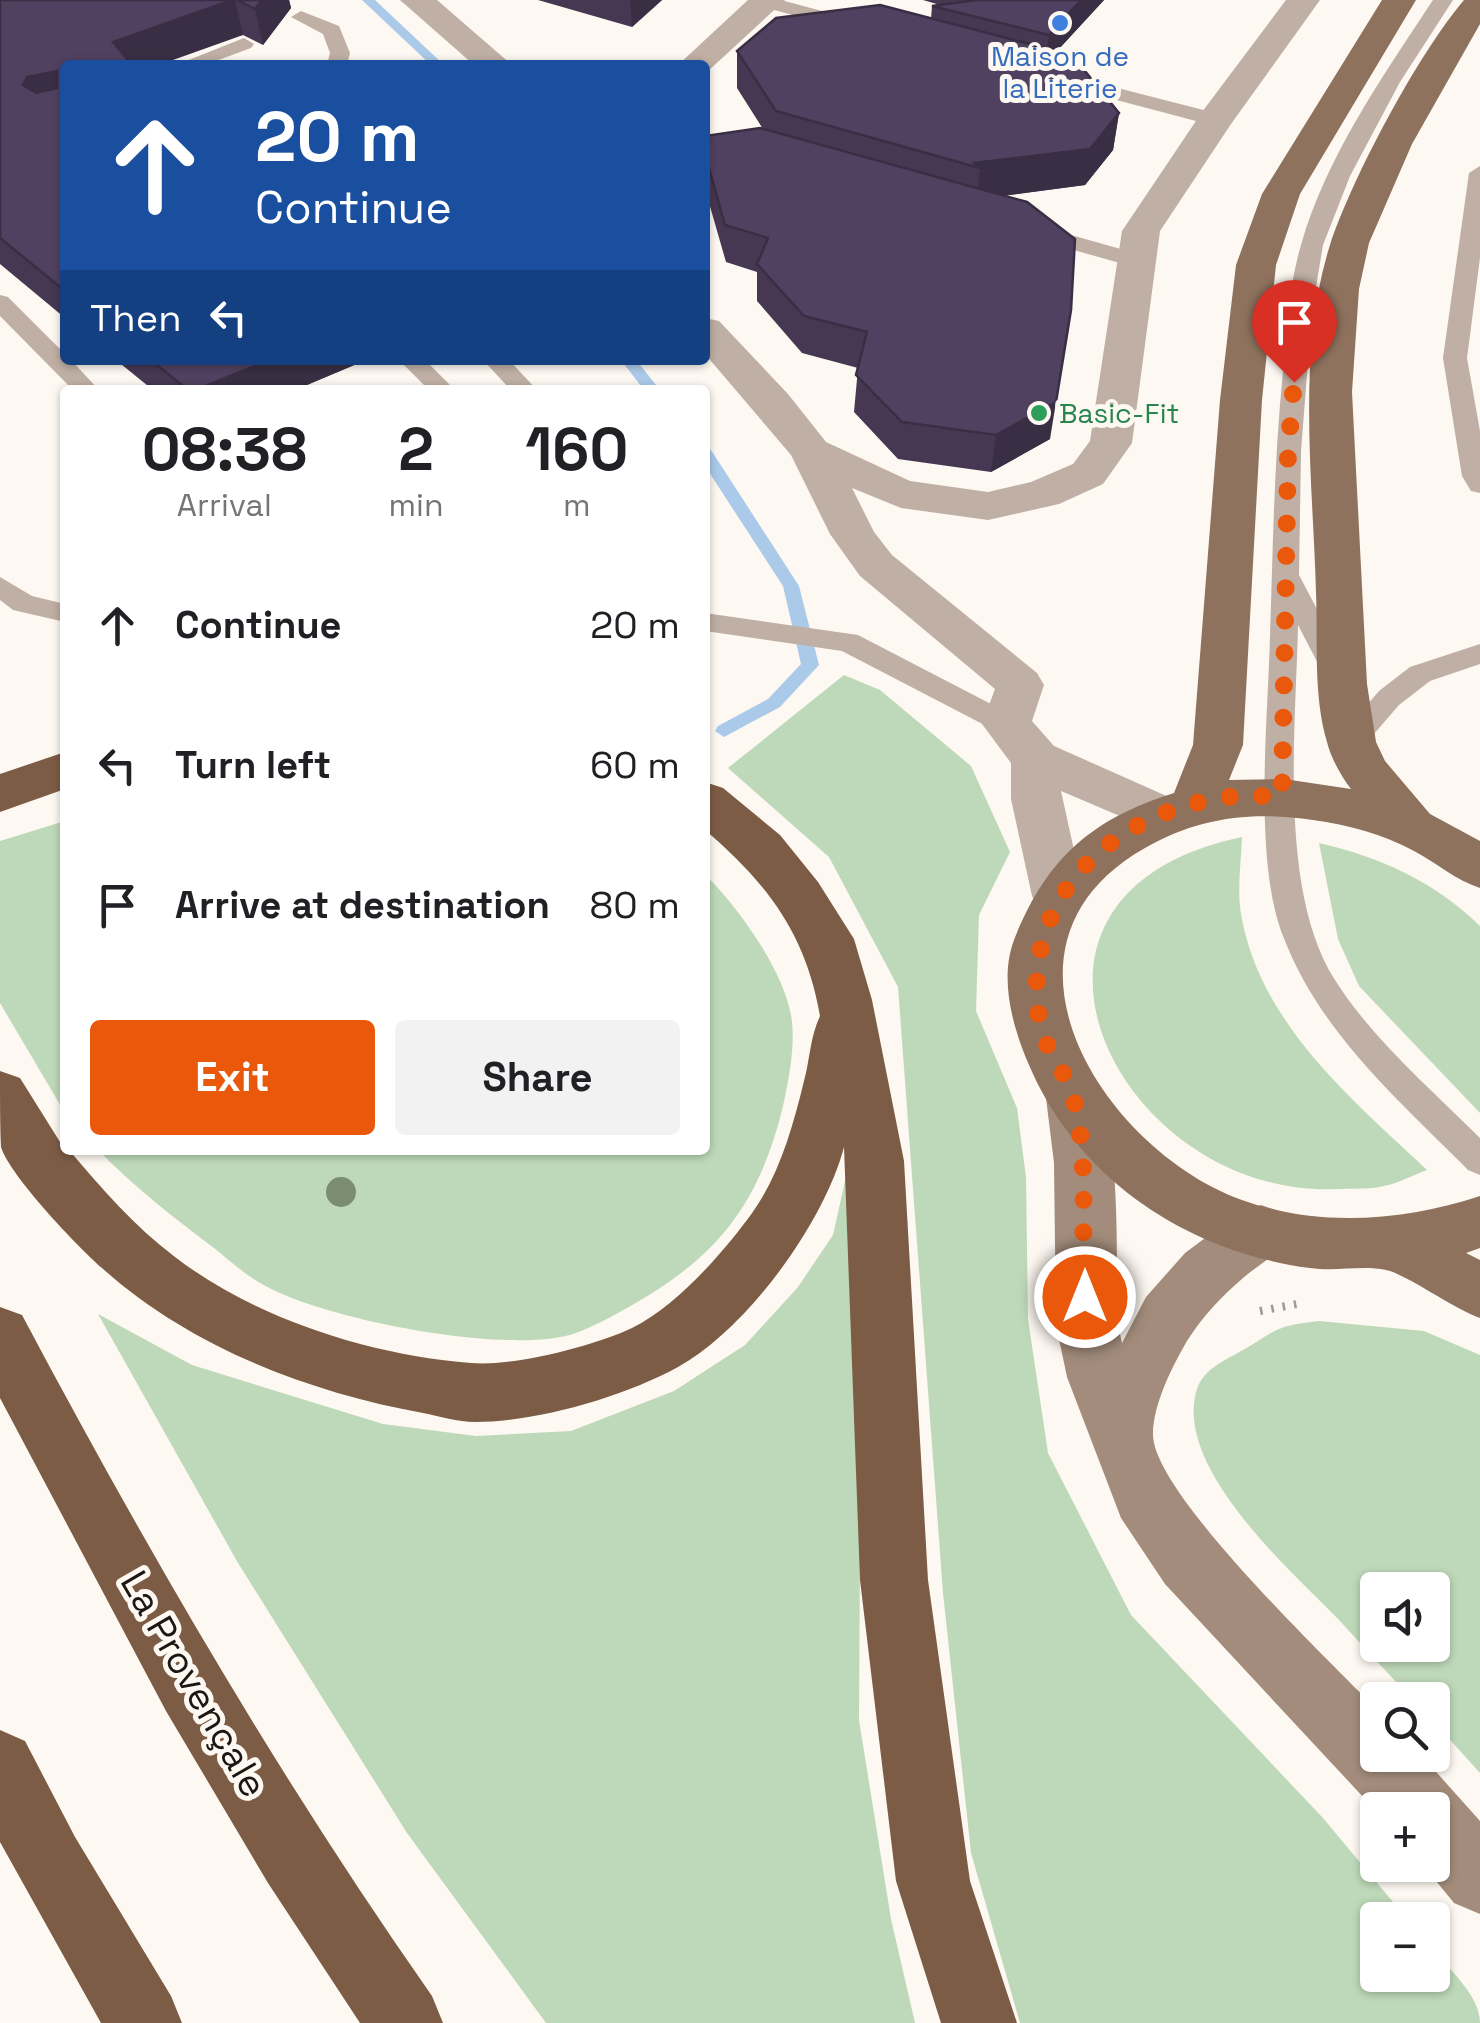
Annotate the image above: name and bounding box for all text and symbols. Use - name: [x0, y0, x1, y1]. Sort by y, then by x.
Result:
- marker: Maison de la Literie: [1049, 12, 1071, 34]
- place label: Maison de la Literie: [991, 38, 1129, 106]
- text: 20 m: [255, 92, 420, 181]
- icon: ahead: [90, 100, 220, 230]
- text: Continue: [255, 179, 452, 236]
- pin: [1252, 280, 1337, 383]
- icon: left: [201, 290, 256, 345]
- text: Then: [90, 294, 181, 342]
- icon: arrive: [1267, 295, 1322, 350]
- place label: Basic-Fit: [1059, 395, 1179, 431]
- marker: Basic-Fit: [1028, 402, 1050, 424]
- text: 08:38: [142, 411, 307, 488]
- text: 2: [398, 411, 434, 488]
- text: 160: [525, 411, 628, 488]
- text: Arrival: [177, 485, 272, 525]
- text: min: [389, 485, 444, 525]
- text: m: [563, 485, 591, 525]
- icon: ahead: [90, 598, 145, 653]
- text: Continue: [175, 601, 341, 649]
- text: 20 m: [590, 601, 680, 649]
- icon: left: [90, 738, 145, 793]
- text: Turn left: [175, 741, 331, 789]
- text: 60 m: [590, 741, 680, 789]
- icon: arrive: [90, 878, 145, 933]
- text: Arrive at destination: [175, 881, 550, 929]
- text: 80 m: [590, 881, 680, 929]
- button: Exit: [90, 1020, 375, 1135]
- button: Share: [395, 1020, 680, 1135]
- position arrow: [1033, 1245, 1137, 1349]
- street label: La Provençale: [110, 1562, 278, 1806]
- map controls: [1360, 1572, 1450, 1992]
- button: sound: [1360, 1572, 1450, 1662]
- button: search: [1360, 1682, 1450, 1772]
- button: +: [1360, 1792, 1450, 1882]
- button: −: [1360, 1902, 1450, 1992]

